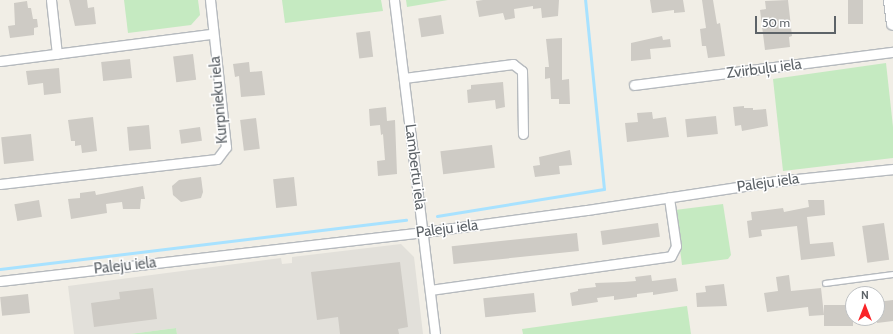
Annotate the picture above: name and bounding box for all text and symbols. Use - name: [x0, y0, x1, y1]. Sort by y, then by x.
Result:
- scale bar: [757, 8, 838, 34]
- text: 50 m: [762, 15, 790, 30]
- street label: Kurpnieku iela: [206, 55, 232, 145]
- street label: Zvirbuļu iela: [725, 55, 803, 83]
- street label: Lambertu iela: [401, 123, 429, 211]
- street label: Paleju iela: [736, 170, 800, 196]
- street label: Paleju iela: [415, 216, 479, 242]
- street label: Paleju iela: [93, 254, 157, 278]
- north arrow: [845, 286, 885, 326]
- text: N: [861, 288, 869, 302]

